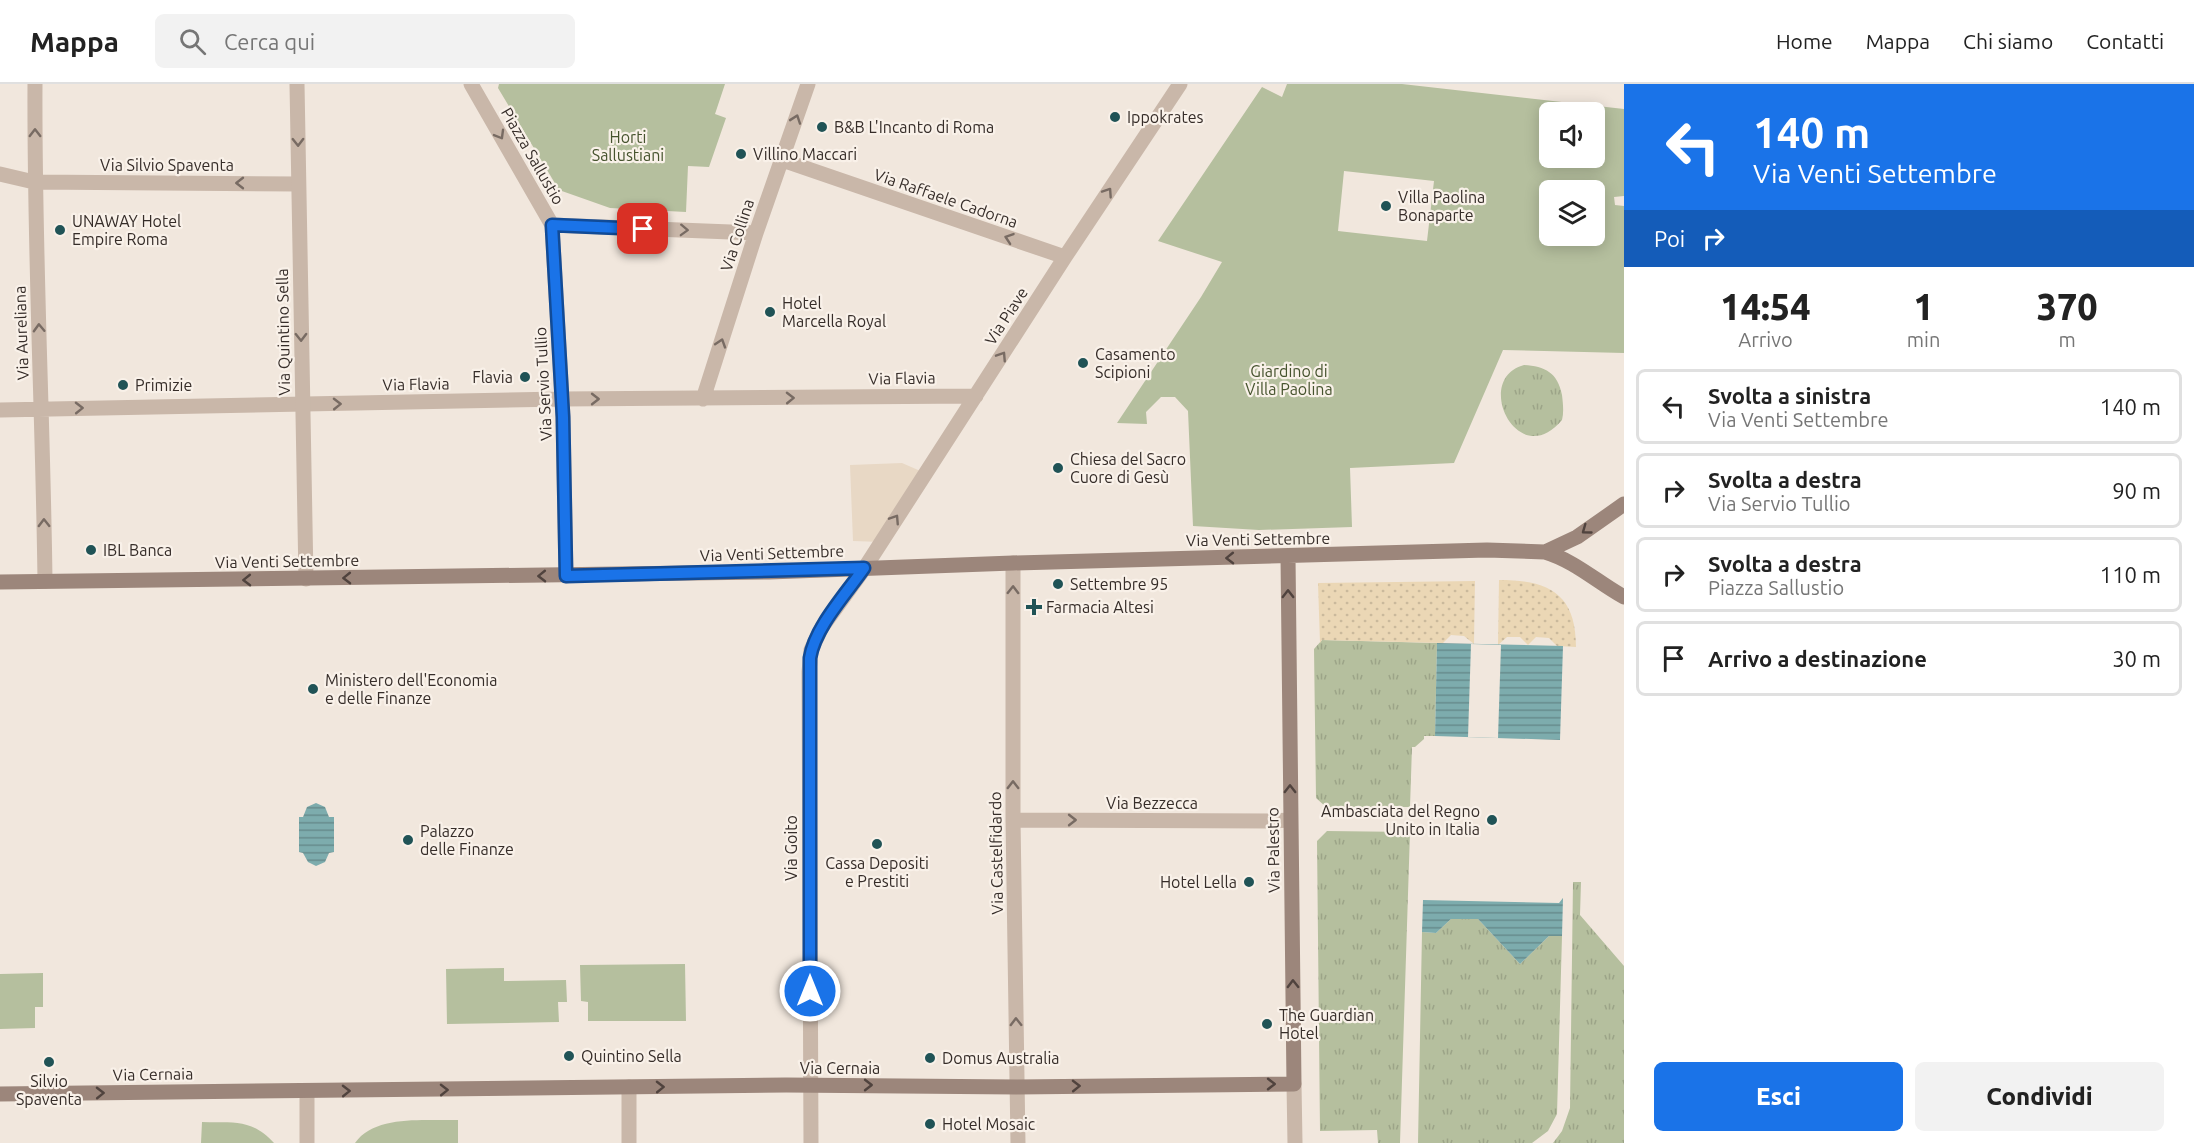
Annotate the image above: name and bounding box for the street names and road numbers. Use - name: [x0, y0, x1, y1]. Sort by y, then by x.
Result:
- street label: Piazza Sallustio: [498, 104, 568, 208]
- street label: Via Silvio Spaventa: [100, 156, 234, 174]
- street label: Via Raffaele Cadorna: [872, 165, 1020, 231]
- street label: Via Collina: [717, 196, 757, 274]
- street label: Via Quintino Sella: [273, 268, 293, 396]
- street label: Via Piave: [981, 284, 1031, 348]
- street label: Via Aureliana: [10, 285, 32, 381]
- street label: Via Servio Tullio: [531, 327, 555, 441]
- street label: Via Flavia: [868, 368, 936, 388]
- street label: Via Flavia: [382, 374, 450, 394]
- street label: Via Venti Settembre: [1186, 529, 1330, 549]
- street label: Via Venti Settembre: [699, 541, 845, 565]
- street label: Via Venti Settembre: [215, 551, 359, 571]
- street label: Via Castelfidardo: [986, 791, 1006, 915]
- street label: Via Bezzecca: [1106, 794, 1198, 812]
- street label: Via Palestro: [1263, 807, 1283, 893]
- street label: Via Goito: [782, 815, 800, 881]
- street label: Via Cernaia: [800, 1059, 880, 1077]
- street label: Via Cernaia: [113, 1064, 193, 1084]

